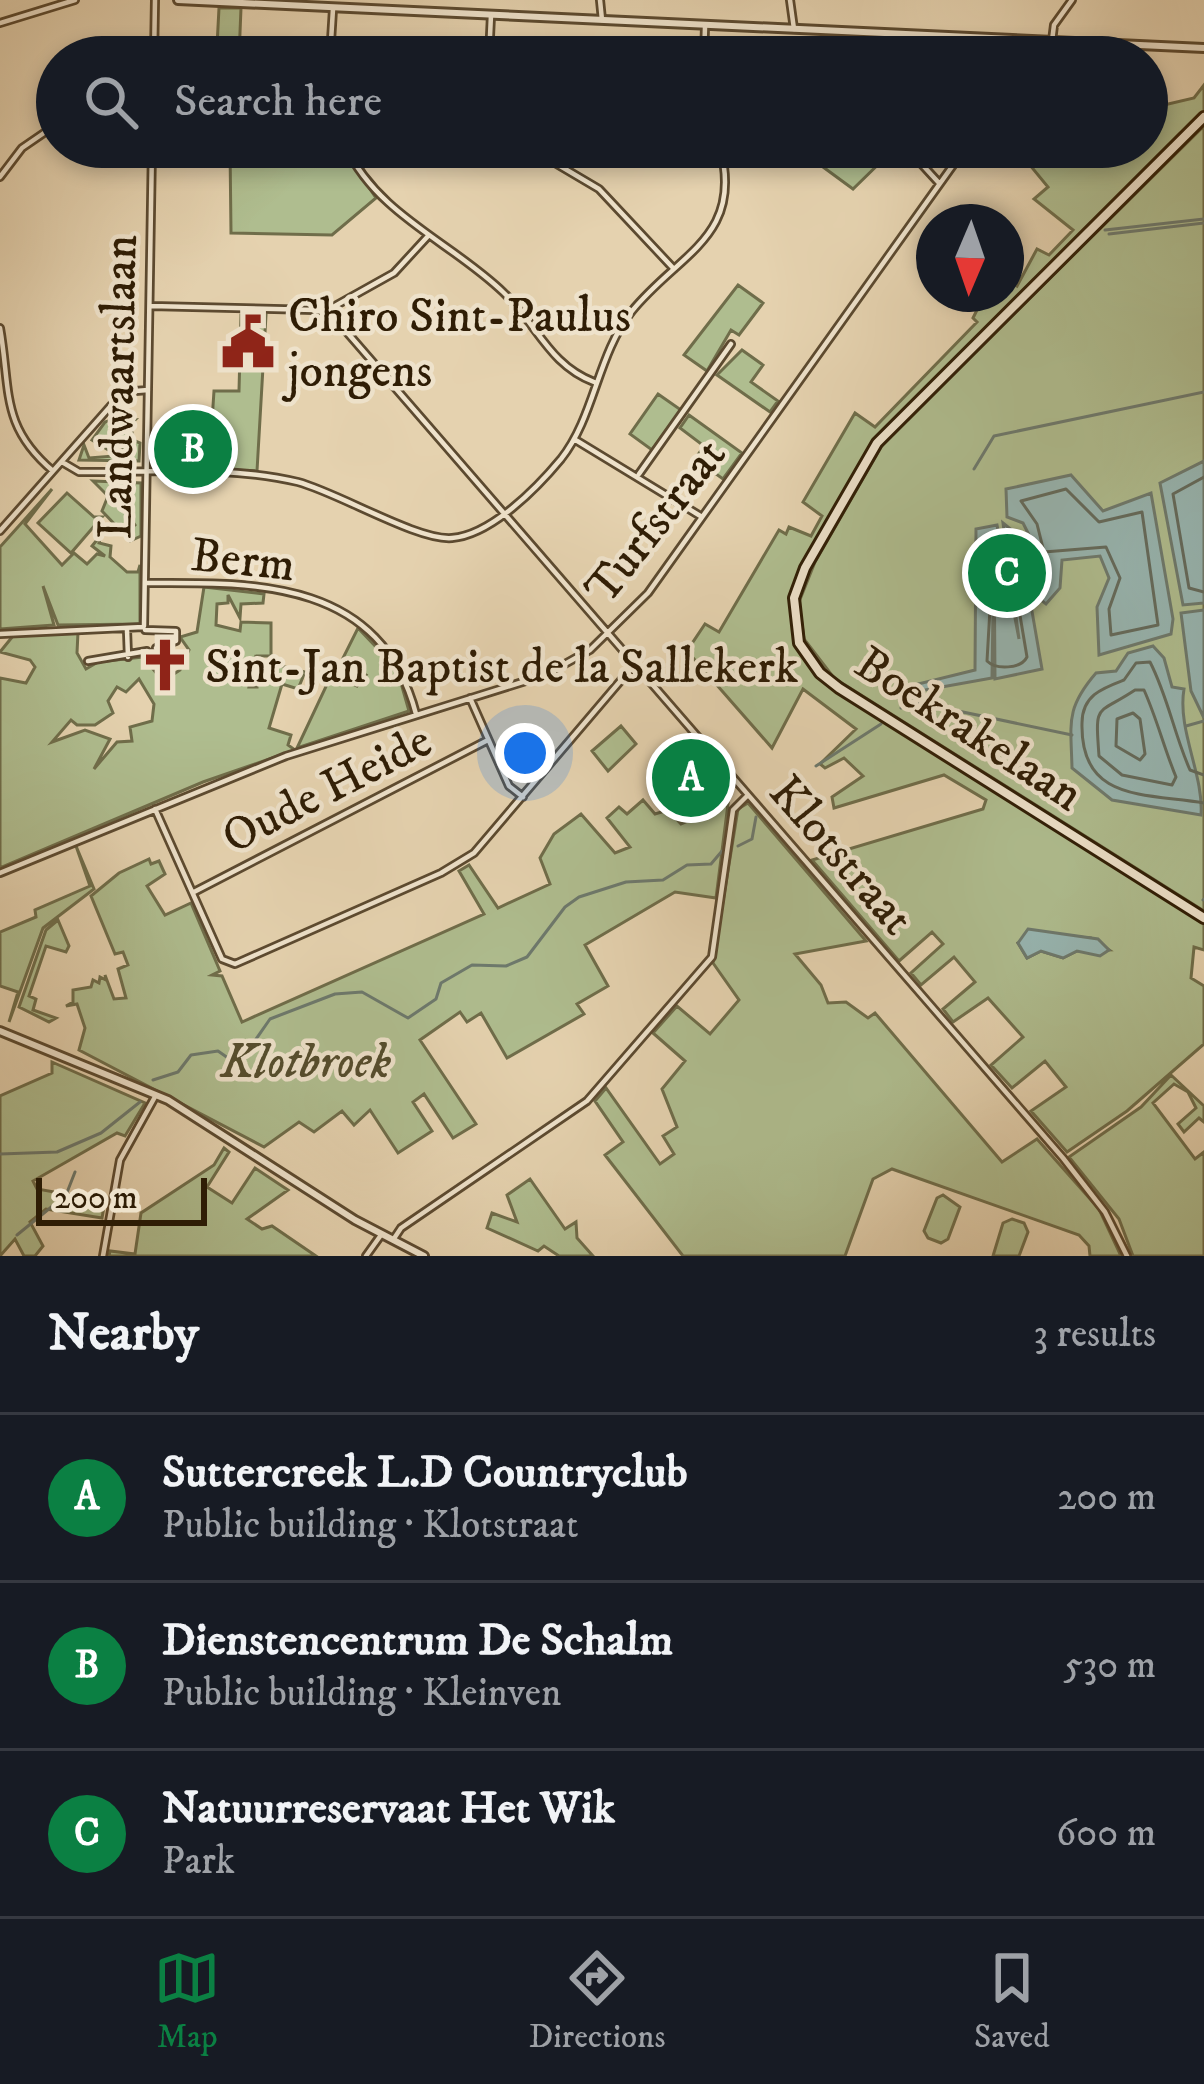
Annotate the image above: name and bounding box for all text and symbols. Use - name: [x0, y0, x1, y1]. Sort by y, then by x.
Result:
- search box: [36, 36, 1168, 168]
- icon: search: [78, 69, 144, 135]
- text: Search here: [174, 74, 382, 130]
- north arrow: [916, 204, 1024, 312]
- street label: Landwaartslaan: [86, 234, 152, 540]
- place label: Chiro Sint-Paulus jongens: [281, 287, 631, 402]
- public building icon: Chiro Sint-Paulus jongens: [219, 313, 277, 371]
- pin: B: [154, 404, 232, 494]
- street label: Turfstraat: [573, 427, 740, 617]
- street label: Berm: [188, 526, 298, 596]
- pin: C: [968, 528, 1046, 618]
- street label: Boekrakelaan: [843, 634, 1093, 825]
- church icon: Sint-Jan Baptist de la Sallekerk: [136, 636, 194, 694]
- place label: Sint-Jan Baptist de la Sallekerk: [205, 638, 799, 698]
- street label: Oude Heide: [213, 711, 442, 868]
- your location: [495, 723, 555, 783]
- pin: A: [652, 733, 730, 823]
- street label: Klotstraat: [755, 764, 926, 948]
- park label: Klotbroek: [219, 1033, 391, 1093]
- scale bar: [36, 1172, 207, 1225]
- text: 200 m: [54, 1178, 138, 1219]
- text: Nearby: [48, 1302, 199, 1366]
- text: 3 results: [1033, 1310, 1156, 1359]
- text: Suttercreek L.D Countryclub: [162, 1445, 688, 1501]
- text: A: [75, 1473, 99, 1522]
- text: 200 m: [1057, 1473, 1156, 1522]
- text: Public building · Klotstraat: [162, 1501, 578, 1550]
- text: Dienstencentrum De Schalm: [162, 1613, 673, 1669]
- text: B: [75, 1641, 99, 1690]
- text: 530 m: [1063, 1641, 1156, 1690]
- text: Public building · Kleinven: [162, 1669, 561, 1718]
- text: Natuurreservaat Het Wik: [162, 1781, 615, 1837]
- text: C: [74, 1809, 100, 1858]
- text: 600 m: [1056, 1809, 1156, 1858]
- text: Park: [162, 1837, 235, 1886]
- tab: Map: [154, 1945, 220, 2058]
- tab: Directions: [529, 1945, 665, 2058]
- tab: Saved: [974, 1945, 1050, 2058]

